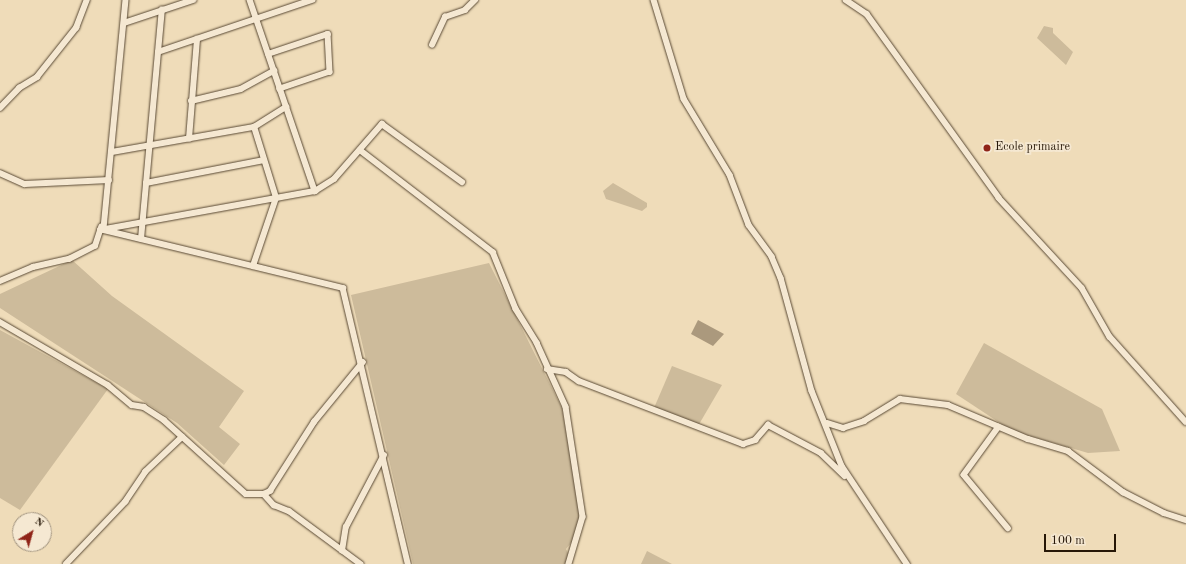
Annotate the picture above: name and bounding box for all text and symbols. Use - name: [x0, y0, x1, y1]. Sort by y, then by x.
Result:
- place label: Ecole primaire: [995, 141, 1070, 155]
- marker: Ecole primaire: [982, 143, 992, 153]
- north arrow: [12, 512, 52, 552]
- text: N: [32, 516, 46, 530]
- scale bar: [1046, 526, 1118, 552]
- text: 100 m: [1051, 535, 1085, 547]

